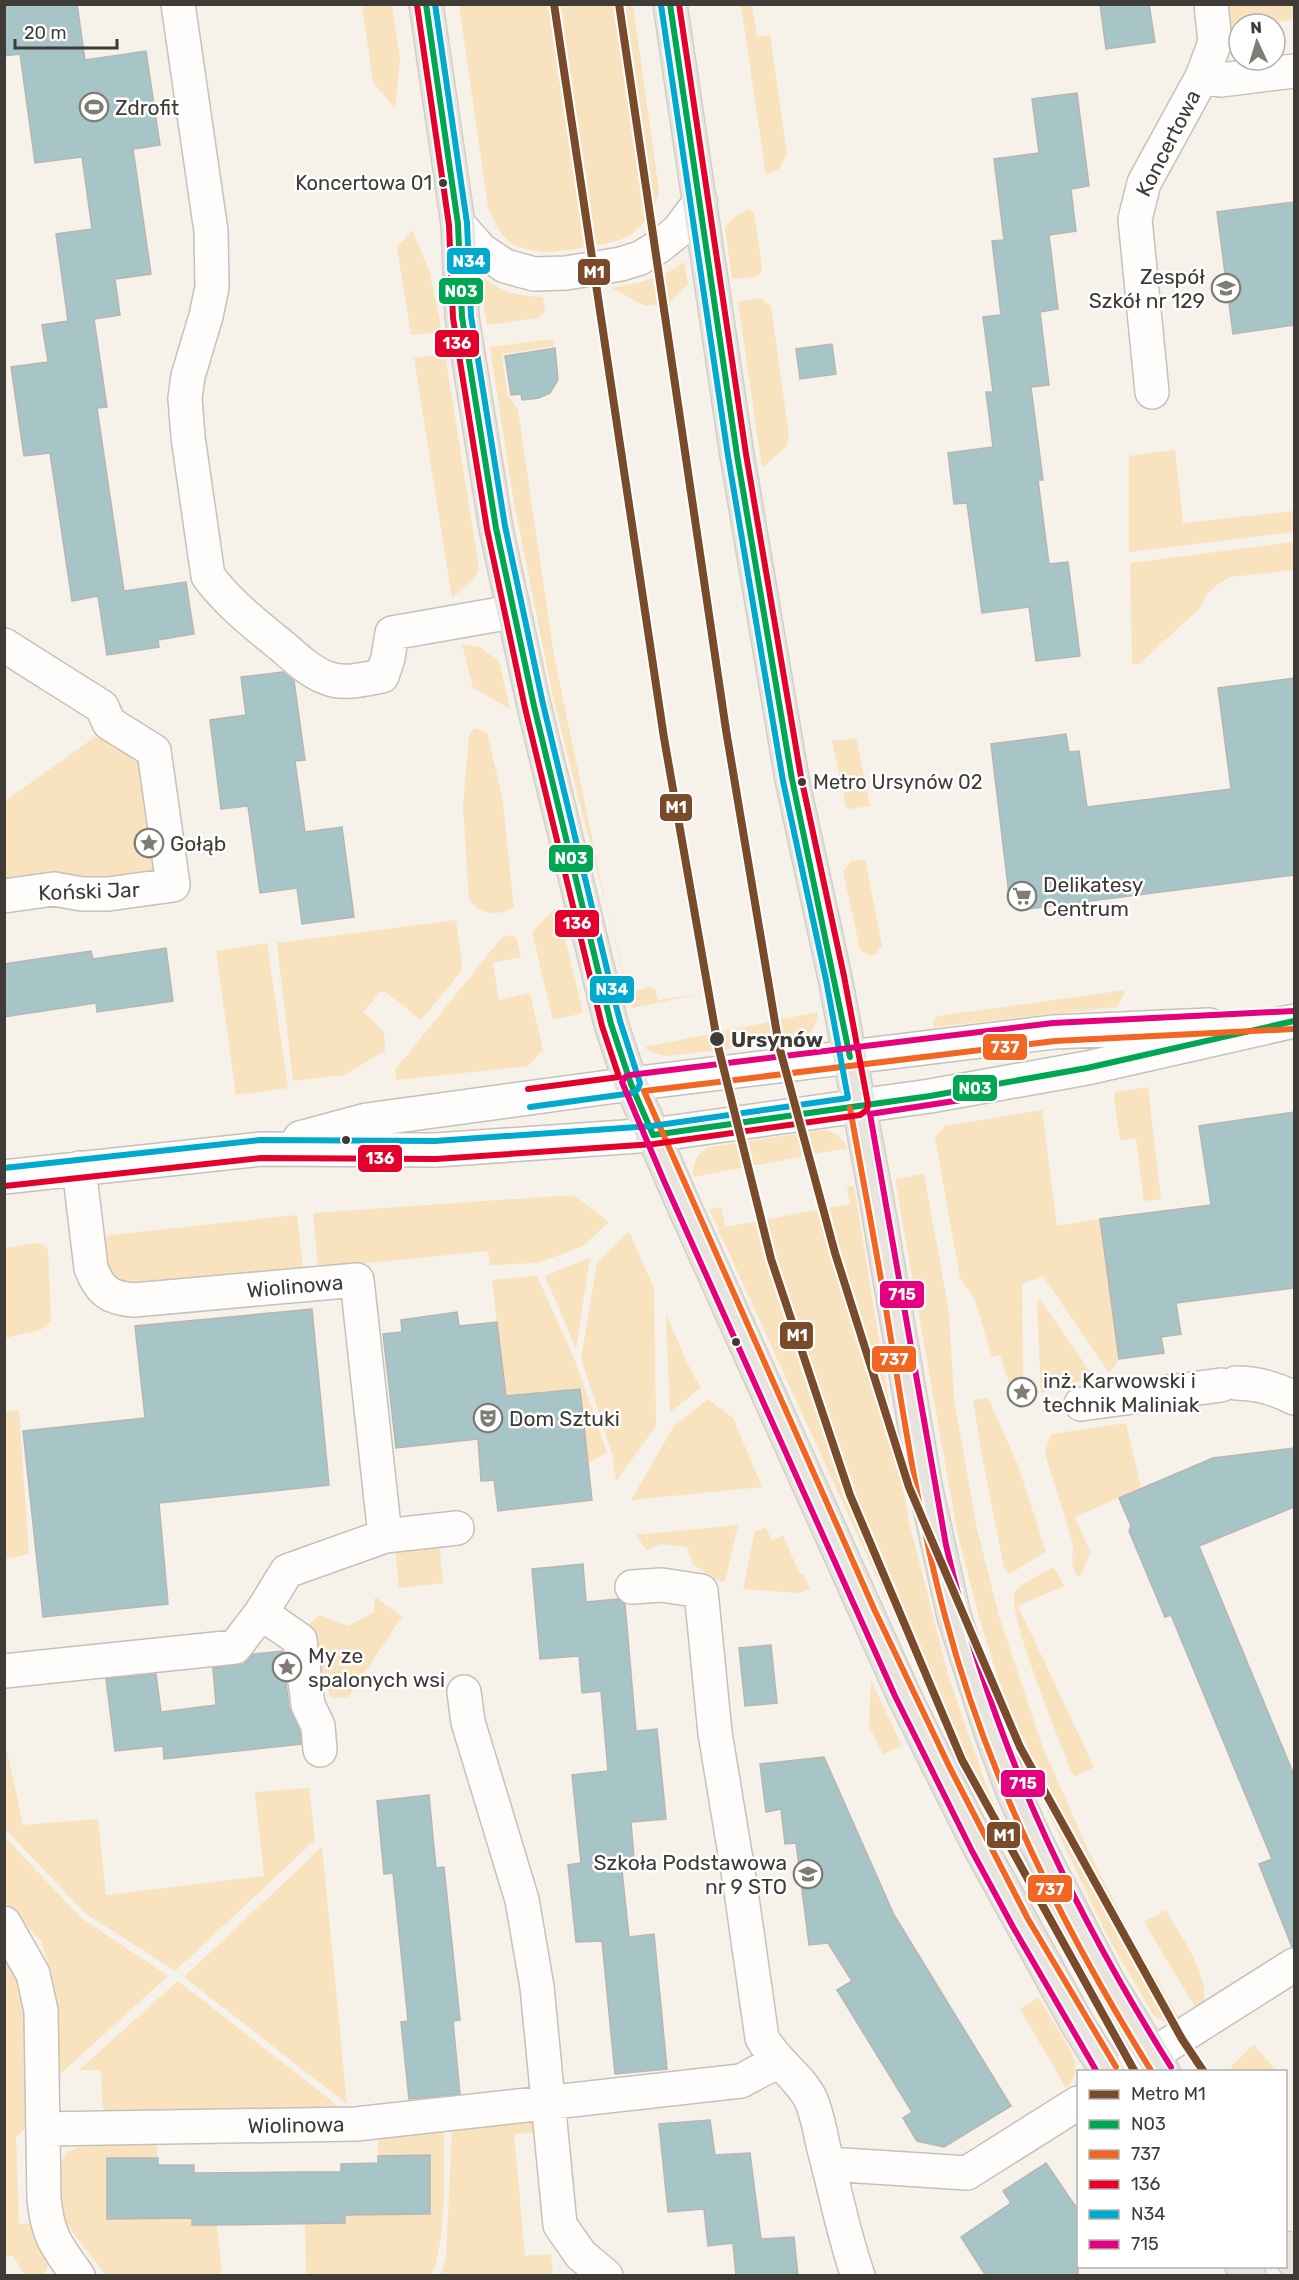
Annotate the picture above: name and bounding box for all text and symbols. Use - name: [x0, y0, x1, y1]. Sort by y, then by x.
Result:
- scale bar: [15, 12, 117, 50]
- north arrow: [1227, 12, 1287, 72]
- text: N: [1250, 18, 1262, 37]
- text: 20 m: [24, 22, 66, 44]
- street label: Koncertowa: [1130, 86, 1206, 200]
- sports icon: Zdrofit: [78, 91, 110, 123]
- place label: Zdrofit: [115, 95, 179, 120]
- place label: Koncertowa 01: [295, 171, 432, 195]
- marker: Koncertowa 01: [437, 177, 449, 189]
- line badge: N34: [446, 247, 491, 275]
- text: N34: [453, 252, 486, 271]
- line badge: M1: [577, 258, 611, 286]
- text: M1: [583, 263, 605, 282]
- place label: Zespół Szkół nr 129: [1089, 264, 1205, 313]
- school or university icon: Zespół Szkół nr 129: [1210, 272, 1242, 304]
- line badge: N03: [438, 277, 484, 305]
- text: N03: [445, 282, 477, 301]
- line badge: 136: [434, 329, 480, 358]
- text: 136: [443, 334, 471, 353]
- place label: Metro Ursynów 02: [813, 770, 982, 794]
- marker: Metro Ursynów 02: [796, 776, 808, 788]
- line badge: M1: [659, 793, 693, 822]
- text: M1: [665, 798, 687, 817]
- place icon: Gołąb: [133, 827, 165, 859]
- place label: Gołąb: [170, 831, 226, 856]
- line badge: N03: [548, 844, 594, 873]
- text: N03: [555, 849, 587, 868]
- place label: Delikatesy Centrum: [1043, 872, 1144, 921]
- street label: Koński Jar: [38, 877, 140, 905]
- supermarket icon: Delikatesy Centrum: [1006, 880, 1038, 912]
- line badge: 136: [554, 909, 600, 938]
- text: 136: [563, 914, 591, 933]
- line badge: N34: [589, 975, 635, 1004]
- text: N34: [596, 980, 629, 999]
- place label: Ursynów: [731, 1027, 823, 1052]
- marker: Ursynów: [708, 1030, 726, 1048]
- line badge: 737: [982, 1033, 1028, 1061]
- text: 737: [991, 1038, 1019, 1057]
- line badge: N03: [952, 1074, 998, 1102]
- text: N03: [959, 1079, 991, 1098]
- unlabelled marker: [340, 1134, 352, 1146]
- line badge: 136: [357, 1144, 403, 1173]
- text: 136: [366, 1149, 394, 1168]
- street label: Wiolinowa: [246, 1269, 344, 1303]
- line badge: 715: [879, 1280, 925, 1309]
- text: 715: [888, 1285, 916, 1304]
- line badge: M1: [779, 1321, 814, 1350]
- text: M1: [786, 1326, 808, 1345]
- unlabelled marker: [730, 1336, 742, 1348]
- line badge: 737: [871, 1345, 917, 1373]
- text: 737: [880, 1350, 908, 1369]
- place label: inż. Karwowski i technik Maliniak: [1043, 1368, 1200, 1417]
- place icon: inż. Karwowski i technik Maliniak: [1006, 1376, 1038, 1408]
- theatre icon: Dom Sztuki: [472, 1402, 504, 1434]
- place label: Dom Sztuki: [509, 1406, 620, 1431]
- place label: My ze spalonych wsi: [308, 1643, 445, 1692]
- place icon: My ze spalonych wsi: [271, 1651, 303, 1683]
- line badge: 715: [1000, 1769, 1046, 1798]
- text: 715: [1009, 1774, 1037, 1793]
- line badge: M1: [986, 1821, 1021, 1849]
- text: M1: [993, 1826, 1015, 1845]
- place label: Szkoła Podstawowa nr 9 STO: [594, 1850, 787, 1899]
- school or university icon: Szkoła Podstawowa nr 9 STO: [792, 1858, 824, 1890]
- line badge: 737: [1027, 1874, 1073, 1903]
- text: 737: [1036, 1880, 1064, 1899]
- legend: [1077, 2070, 1287, 2268]
- text: Metro M1: [1131, 2083, 1206, 2105]
- street label: Wiolinowa: [247, 2112, 345, 2138]
- text: N03: [1131, 2113, 1166, 2135]
- text: 737: [1131, 2143, 1160, 2165]
- text: 136: [1131, 2173, 1161, 2195]
- text: N34: [1131, 2203, 1166, 2225]
- text: 715: [1131, 2233, 1159, 2255]

